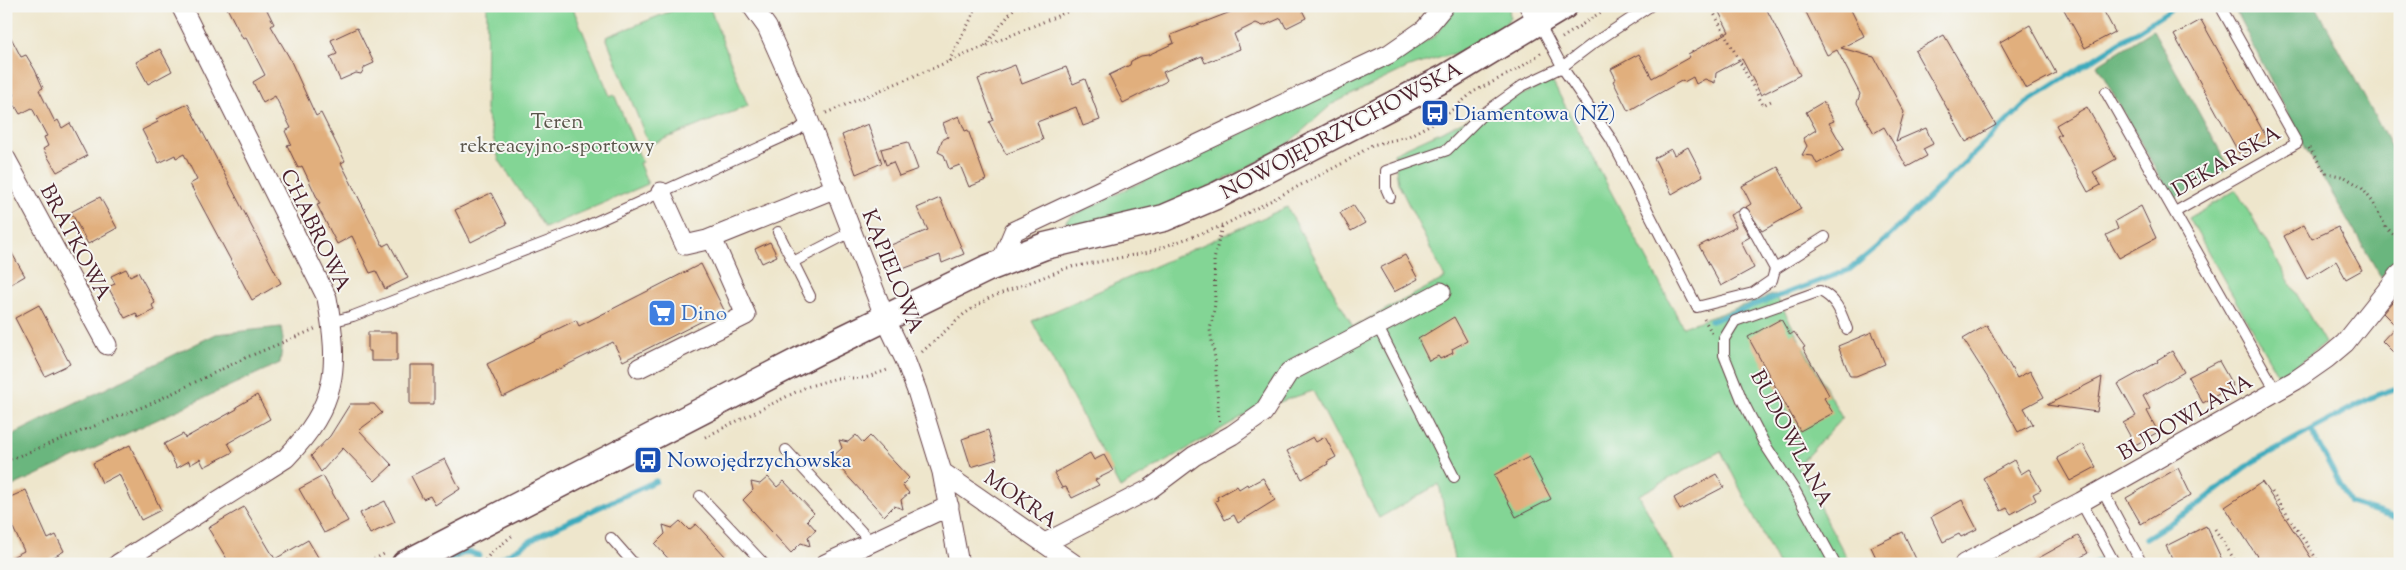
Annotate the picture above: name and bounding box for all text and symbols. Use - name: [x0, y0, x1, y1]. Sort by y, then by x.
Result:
- street label: NOWOJĘDRZYCHOWSKA: [1216, 55, 1468, 208]
- bus stop icon: Diamentowa (NŻ): [1420, 98, 1450, 128]
- place label: Diamentowa (NŻ): [1454, 100, 1616, 130]
- park label: Teren rekreacyjno-sportowy: [459, 108, 655, 162]
- street label: DEKARSKA: [2167, 119, 2287, 206]
- street label: CHABROWA: [272, 164, 357, 297]
- street label: BRATKOWA: [31, 180, 117, 306]
- street label: KĄPIELOWA: [853, 205, 930, 338]
- supermarket icon: Dino: [647, 298, 677, 328]
- place label: Dino: [681, 300, 727, 330]
- street label: BUDOWLANA: [1742, 365, 1839, 513]
- street label: BUDOWLANA: [2113, 368, 2259, 469]
- bus stop icon: Nowojędrzychowska: [633, 445, 663, 475]
- place label: Nowojędrzychowska: [667, 447, 852, 477]
- street label: MOKRA: [977, 464, 1063, 537]

